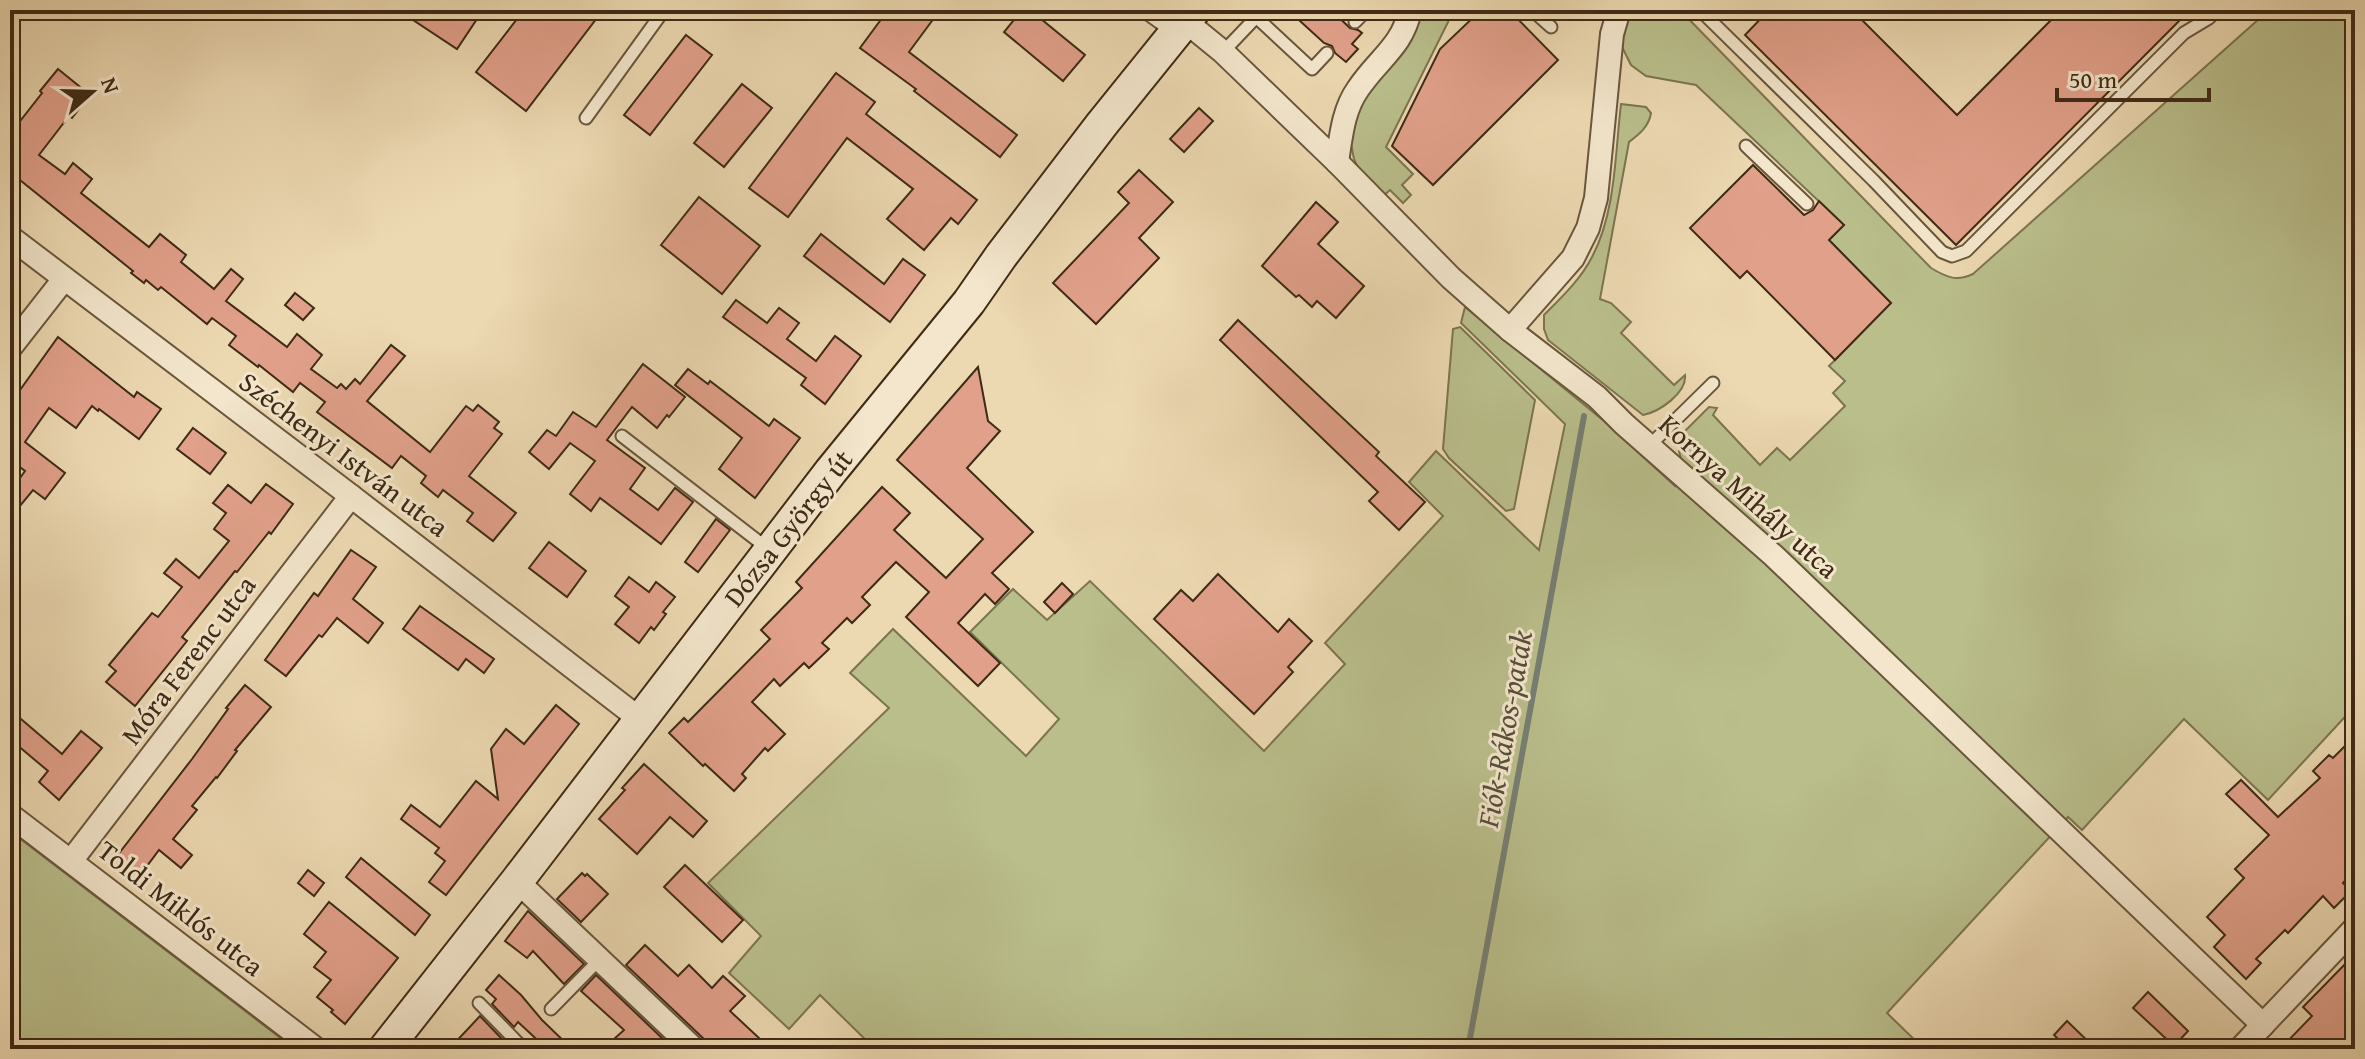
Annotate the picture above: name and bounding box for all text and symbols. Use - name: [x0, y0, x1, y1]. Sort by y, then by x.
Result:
- north arrow: [52, 52, 132, 132]
- scale bar: [2057, 52, 2209, 102]
- text: 50 m: [2069, 62, 2117, 97]
- text: N: [93, 73, 128, 98]
- street label: Széchenyi István utca: [231, 361, 458, 547]
- street label: Kornya Mihály utca: [1650, 404, 1849, 588]
- street label: Dózsa György út: [713, 440, 862, 615]
- street label: Móra Ferenc utca: [110, 566, 265, 753]
- water label: Fiók-Rákos-patak: [1465, 627, 1543, 832]
- street label: Toldi Miklós utca: [90, 830, 274, 986]

